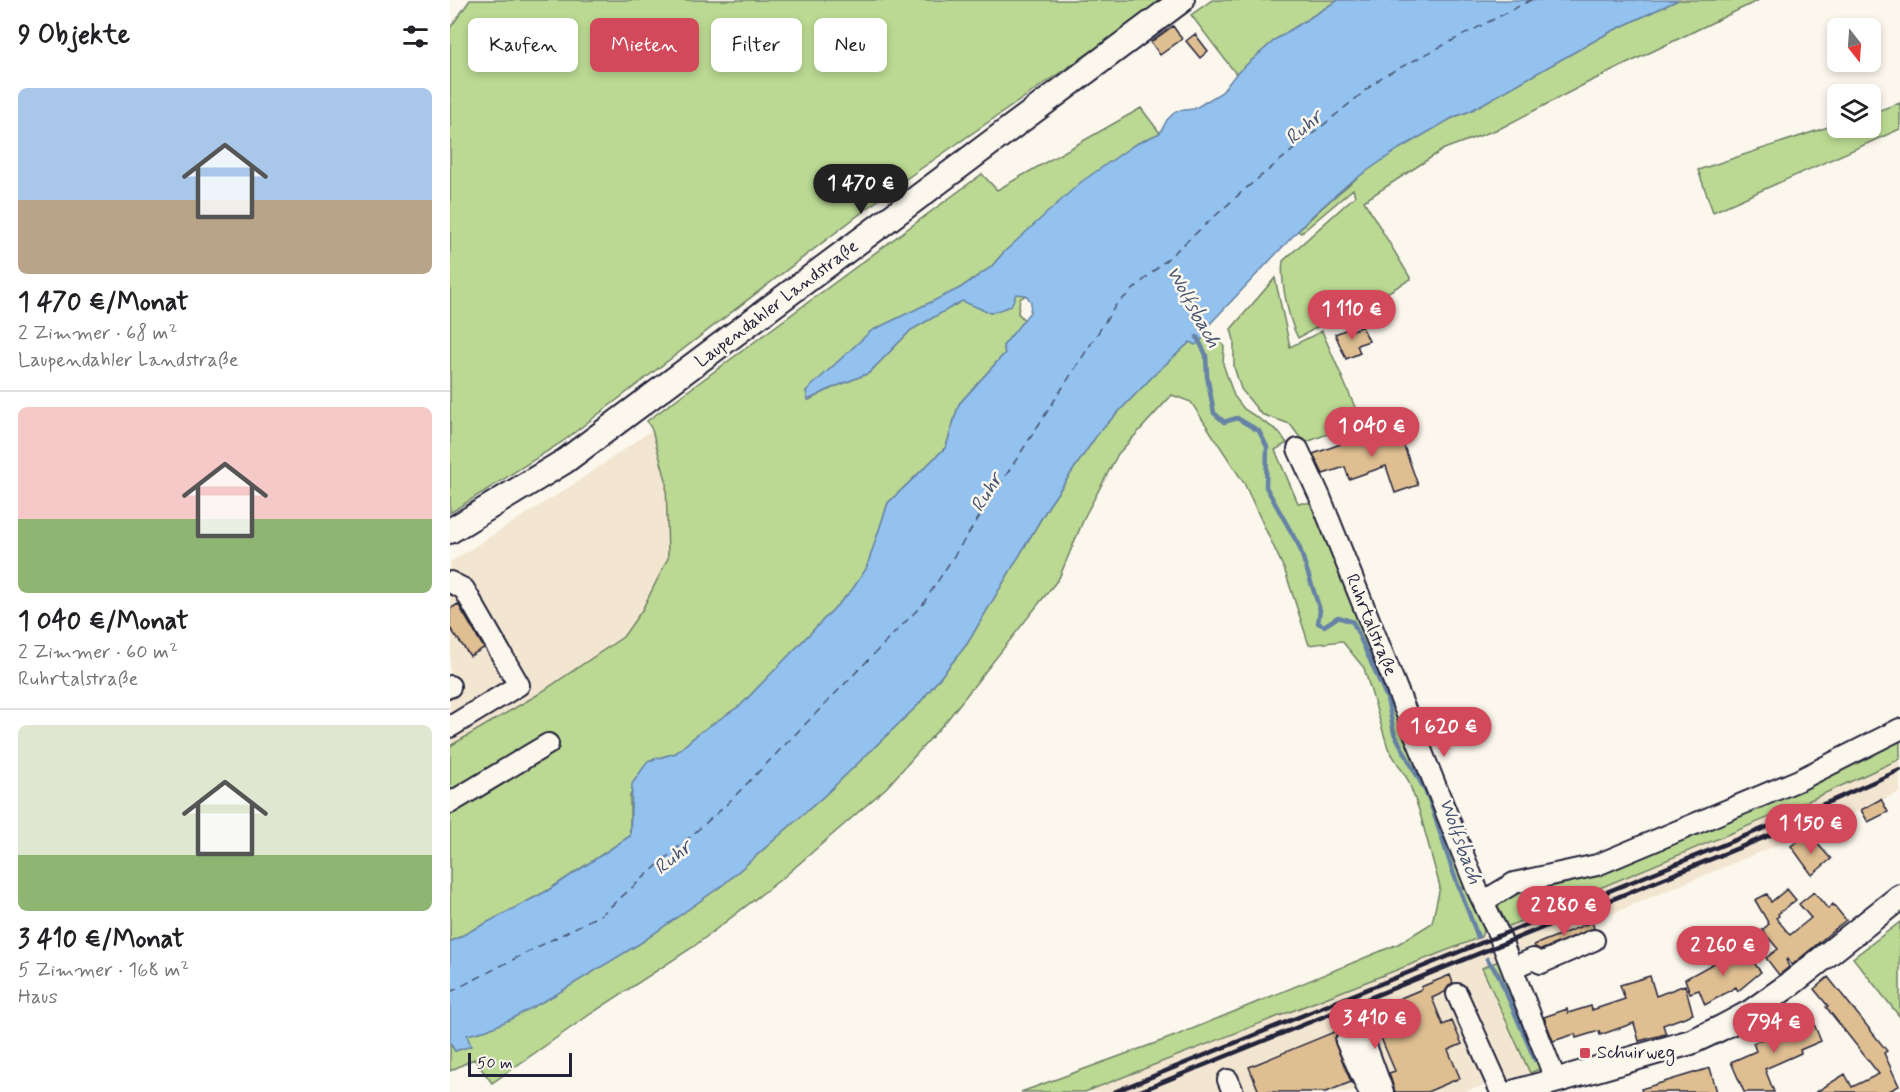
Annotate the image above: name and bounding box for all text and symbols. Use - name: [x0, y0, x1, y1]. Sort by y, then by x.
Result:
- chip: Kaufen: [468, 18, 578, 72]
- chip: Mieten: [590, 18, 699, 72]
- chip: Filter: [711, 18, 802, 72]
- chip: Neu: [814, 18, 887, 72]
- north arrow: [1827, 18, 1881, 72]
- map controls: [1827, 18, 1881, 138]
- text: 9 Objekte: [18, 19, 130, 53]
- icon: filters: [399, 20, 432, 53]
- button: layers: [1827, 84, 1881, 138]
- water label: Ruhr: [1280, 103, 1330, 152]
- icon: home: [171, 127, 279, 235]
- pin: 1 470 €: [806, 164, 916, 215]
- text: 1 470 €: [827, 170, 895, 197]
- street label: Laupendahler Landstraße: [691, 235, 864, 373]
- water label: Wolfsbach: [1159, 261, 1227, 353]
- text: 1 470 €/Monat: [18, 286, 189, 320]
- pin: 1 110 €: [1297, 290, 1407, 341]
- text: 1 110 €: [1322, 296, 1382, 323]
- text: 2 Zimmer · 68 m²: [18, 320, 177, 347]
- text: Laupendahler Landstraße: [18, 347, 239, 374]
- pin: 1 040 €: [1317, 407, 1427, 458]
- text: 1 040 €: [1338, 413, 1406, 440]
- icon: home: [171, 446, 279, 554]
- water label: Ruhr: [965, 466, 1011, 517]
- street label: Ruhrtalstraße: [1340, 570, 1402, 680]
- text: 1 040 €/Monat: [18, 605, 189, 639]
- text: 2 Zimmer · 60 m²: [18, 639, 178, 666]
- text: Ruhrtalstraße: [18, 666, 138, 693]
- pin: 1 620 €: [1389, 707, 1499, 758]
- text: 1 620 €: [1410, 713, 1478, 740]
- icon: home: [171, 764, 279, 872]
- water label: Wolfsbach: [1432, 794, 1488, 888]
- pin: 1 150 €: [1756, 804, 1866, 855]
- text: 1 150 €: [1779, 810, 1843, 837]
- water label: Ruhr: [649, 833, 699, 881]
- pin: 2 280 €: [1509, 886, 1619, 937]
- text: 2 280 €: [1531, 892, 1597, 919]
- text: 3 410 €/Monat: [18, 923, 184, 957]
- pin: 2 260 €: [1668, 926, 1778, 977]
- text: 2 260 €: [1691, 932, 1755, 959]
- text: 5 Zimmer · 168 m²: [18, 957, 189, 984]
- text: Haus: [18, 984, 58, 1011]
- pin: 3 410 €: [1320, 999, 1430, 1050]
- pin: 794 €: [1732, 1003, 1816, 1054]
- text: 3 410 €: [1343, 1005, 1407, 1032]
- text: 794 €: [1747, 1009, 1801, 1036]
- place label: Schuirweg: [1597, 1041, 1675, 1066]
- marker: Schuirweg: [1578, 1046, 1592, 1060]
- scale bar: [468, 1050, 572, 1078]
- text: 50 m: [477, 1053, 513, 1074]

